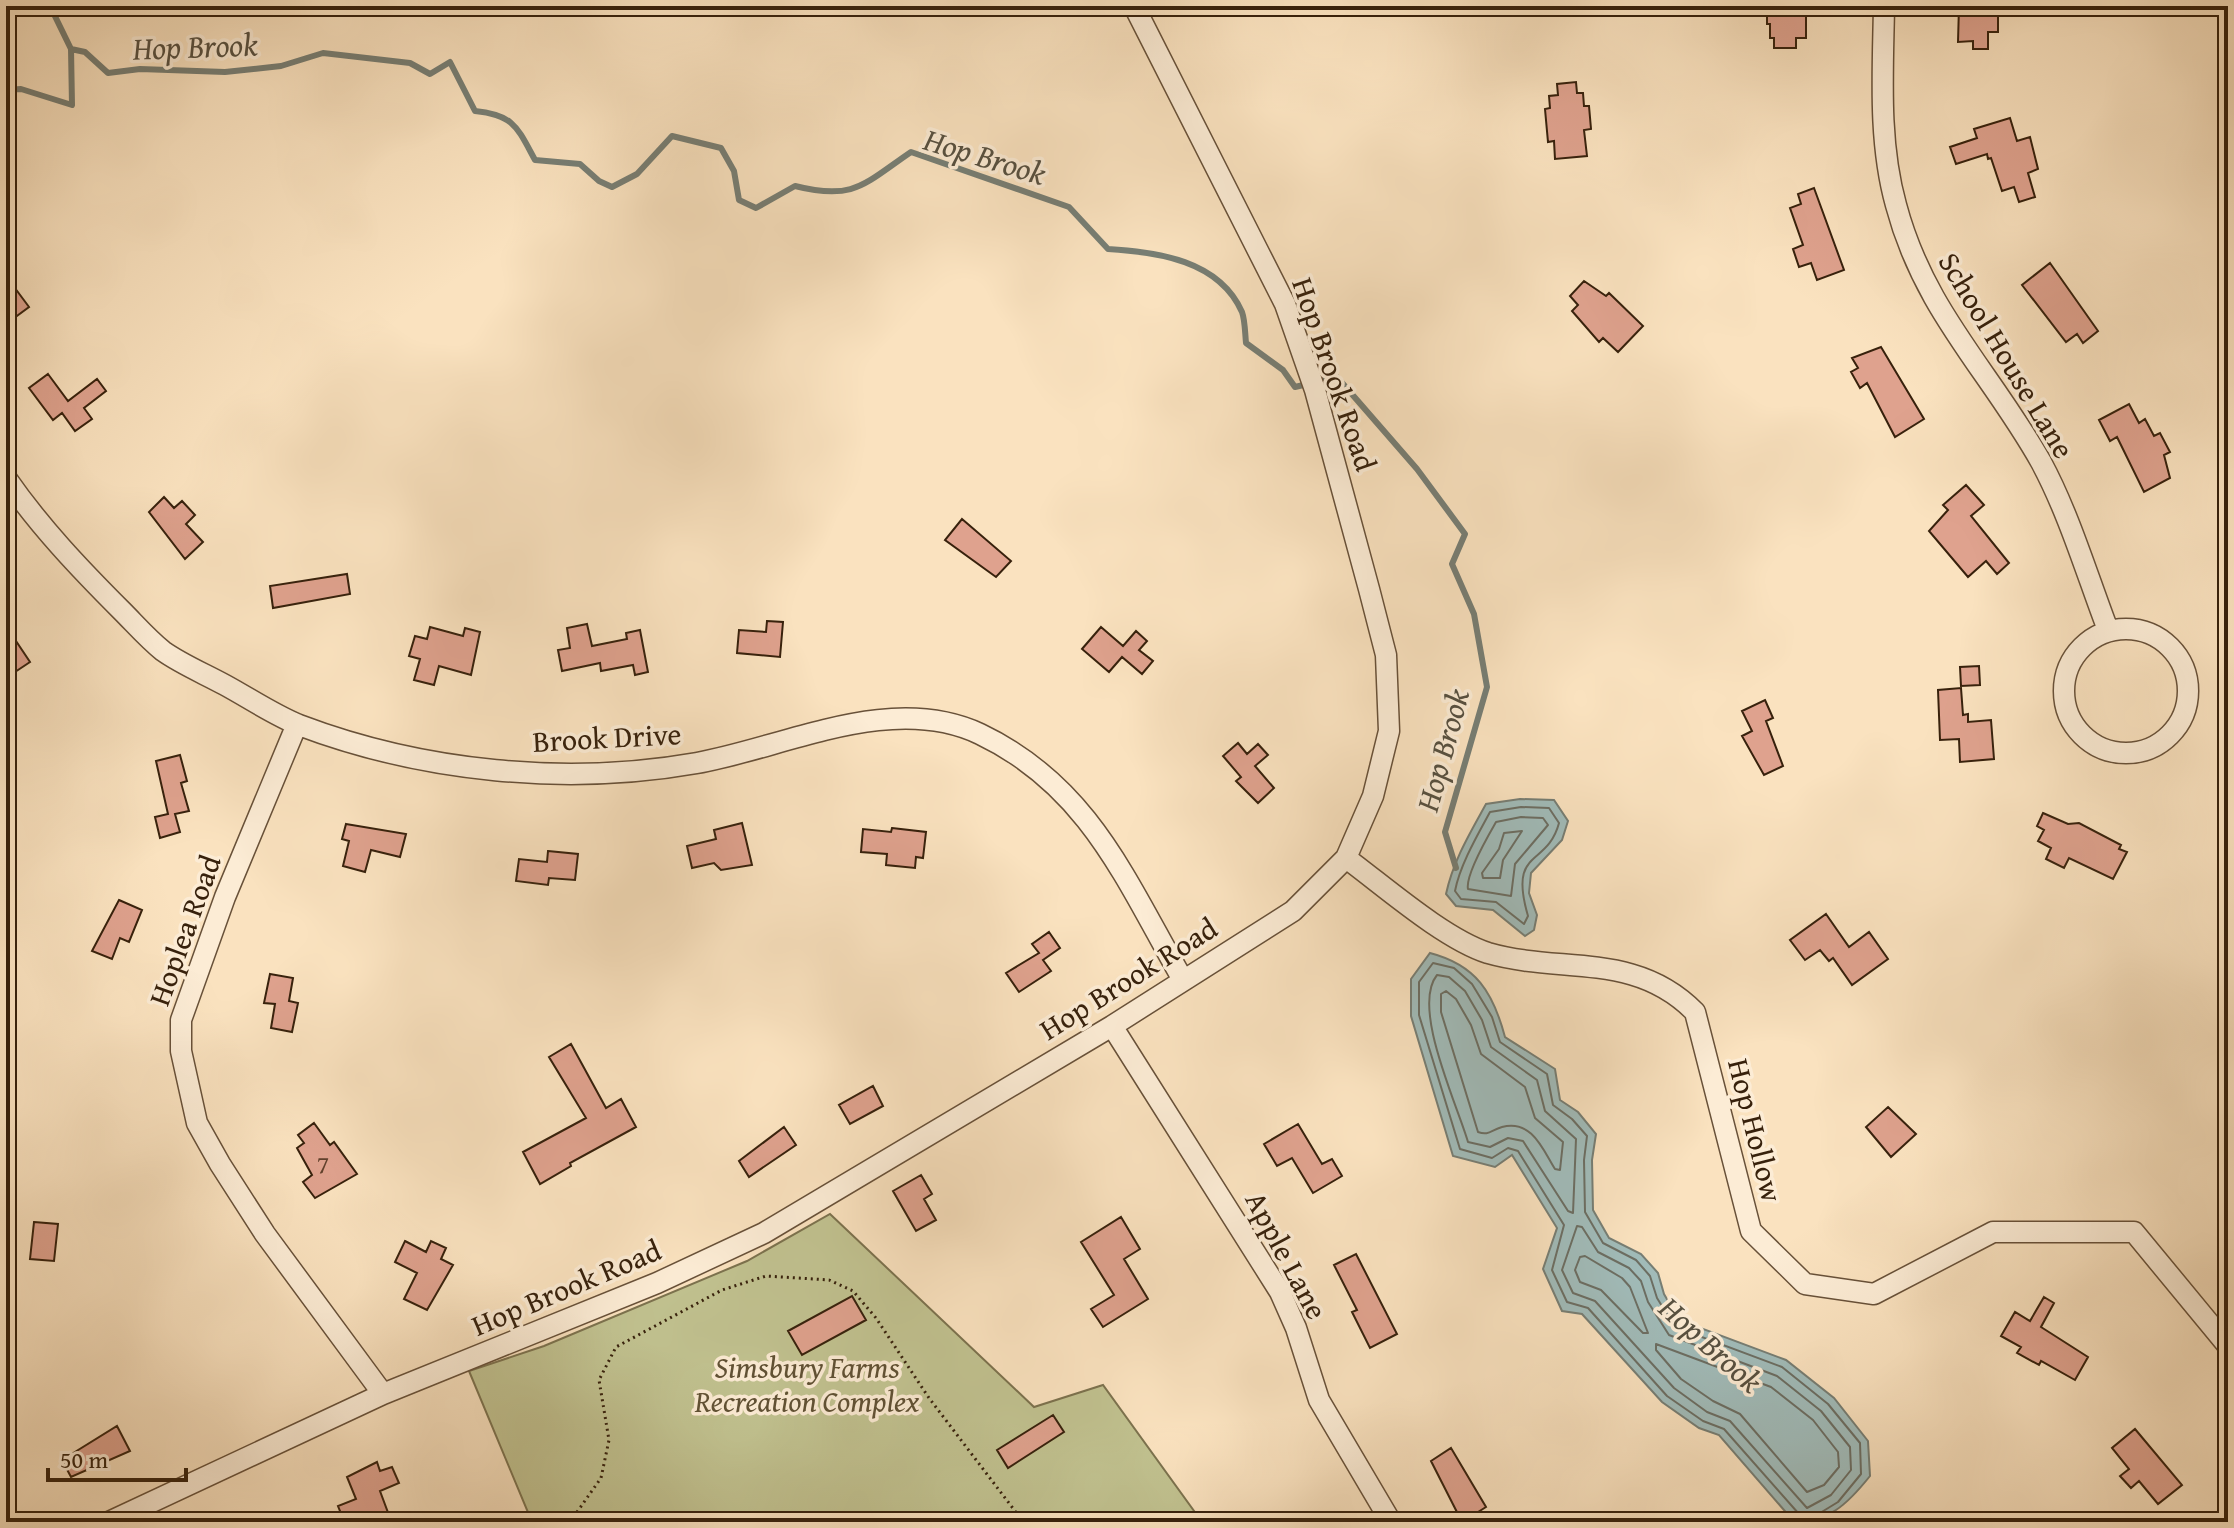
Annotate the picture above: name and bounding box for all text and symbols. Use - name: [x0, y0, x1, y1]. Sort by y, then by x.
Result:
- water label: Hop Brook: [131, 20, 259, 72]
- water label: Hop Brook: [917, 115, 1052, 197]
- street label: School House Lane: [1928, 243, 2086, 467]
- street label: Hop Brook Road: [1281, 271, 1389, 477]
- water label: Hop Brook: [1403, 683, 1481, 817]
- street label: Brook Drive: [532, 711, 682, 763]
- street label: Hoplea Road: [136, 848, 232, 1012]
- street label: Hop Brook Road: [1031, 906, 1225, 1050]
- street label: Hop Hollow: [1717, 1054, 1795, 1207]
- house number: 7: [317, 1144, 329, 1183]
- street label: Apple Lane: [1235, 1183, 1339, 1327]
- street label: Hop Brook Road: [464, 1227, 668, 1347]
- water label: Hop Brook: [1648, 1284, 1774, 1404]
- park label: Simsbury Farms Recreation Complex: [694, 1345, 920, 1423]
- scale bar: [48, 1432, 186, 1482]
- text: 50 m: [60, 1442, 108, 1477]

